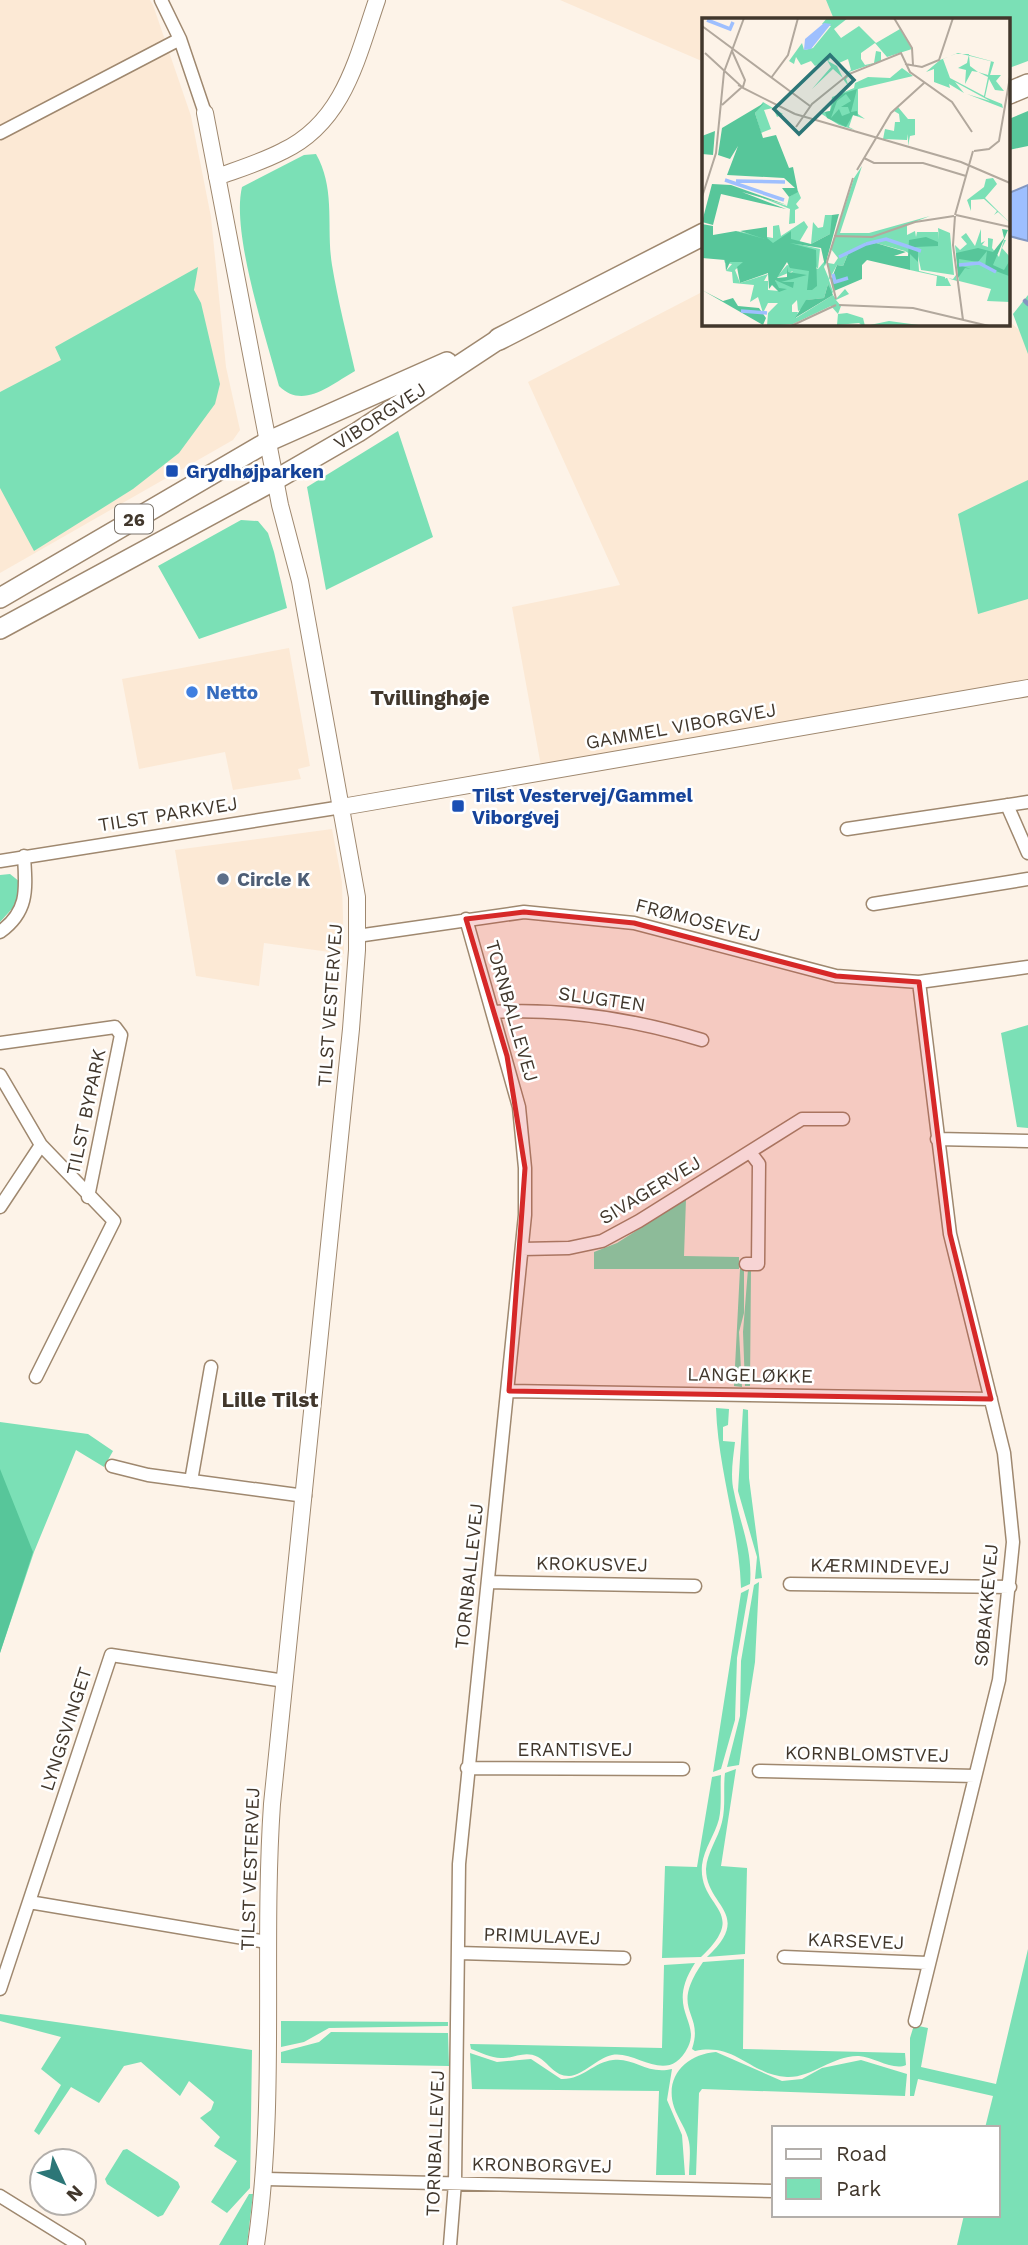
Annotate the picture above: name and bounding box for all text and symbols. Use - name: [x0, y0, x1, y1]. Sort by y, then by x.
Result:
- inset map: [702, 18, 1010, 326]
- street label: VIBORGVEJ: [329, 378, 431, 454]
- place label: Grydhøjparken: [186, 460, 324, 483]
- marker: Grydhøjparken: [164, 463, 180, 479]
- road number: 26: [115, 504, 153, 534]
- place label: Netto: [206, 681, 258, 704]
- marker: Netto: [184, 684, 200, 700]
- district label: Tvillinghøje: [370, 685, 490, 710]
- street label: GAMMEL VIBORGVEJ: [584, 698, 778, 754]
- place label: Tilst Vestervej/Gammel Viborgvej: [472, 784, 694, 829]
- street label: TILST PARKVEJ: [97, 792, 239, 836]
- marker: Tilst Vestervej/Gammel Viborgvej: [450, 798, 466, 814]
- place label: Circle K: [237, 868, 310, 891]
- marker: Circle K: [215, 871, 231, 887]
- street label: FRØMOSEVEJ: [633, 893, 763, 947]
- street label: TILST VESTERVEJ: [313, 922, 347, 1088]
- street label: TORNBALLEVEJ: [481, 937, 543, 1085]
- street label: SLUGTEN: [557, 982, 647, 1016]
- street label: TILST BYPARK: [61, 1047, 111, 1177]
- street label: SIVAGERVEJ: [595, 1151, 705, 1229]
- street label: LANGELØKKE: [687, 1362, 813, 1388]
- district label: Lille Tilst: [221, 1387, 319, 1412]
- street label: TORNBALLEVEJ: [450, 1502, 488, 1650]
- street label: SØBAKKEVEJ: [969, 1543, 1003, 1667]
- street label: KROKUSVEJ: [536, 1552, 648, 1576]
- street label: KÆRMINDEVEJ: [810, 1553, 950, 1579]
- street label: LYNGSVINGET: [35, 1664, 97, 1794]
- street label: ERANTISVEJ: [517, 1738, 633, 1761]
- street label: KORNBLOMSTVEJ: [785, 1741, 949, 1767]
- street label: TILST VESTERVEJ: [236, 1787, 264, 1951]
- street label: PRIMULAVEJ: [483, 1922, 601, 1950]
- street label: KARSEVEJ: [807, 1928, 905, 1954]
- street label: TORNBALLEVEJ: [421, 2069, 449, 2217]
- legend: [772, 2126, 1000, 2217]
- text: Road: [836, 2141, 887, 2166]
- north arrow: [28, 2147, 98, 2217]
- street label: KRONBORGVEJ: [471, 2152, 613, 2178]
- text: Park: [836, 2176, 881, 2201]
- text: N: [62, 2180, 88, 2207]

